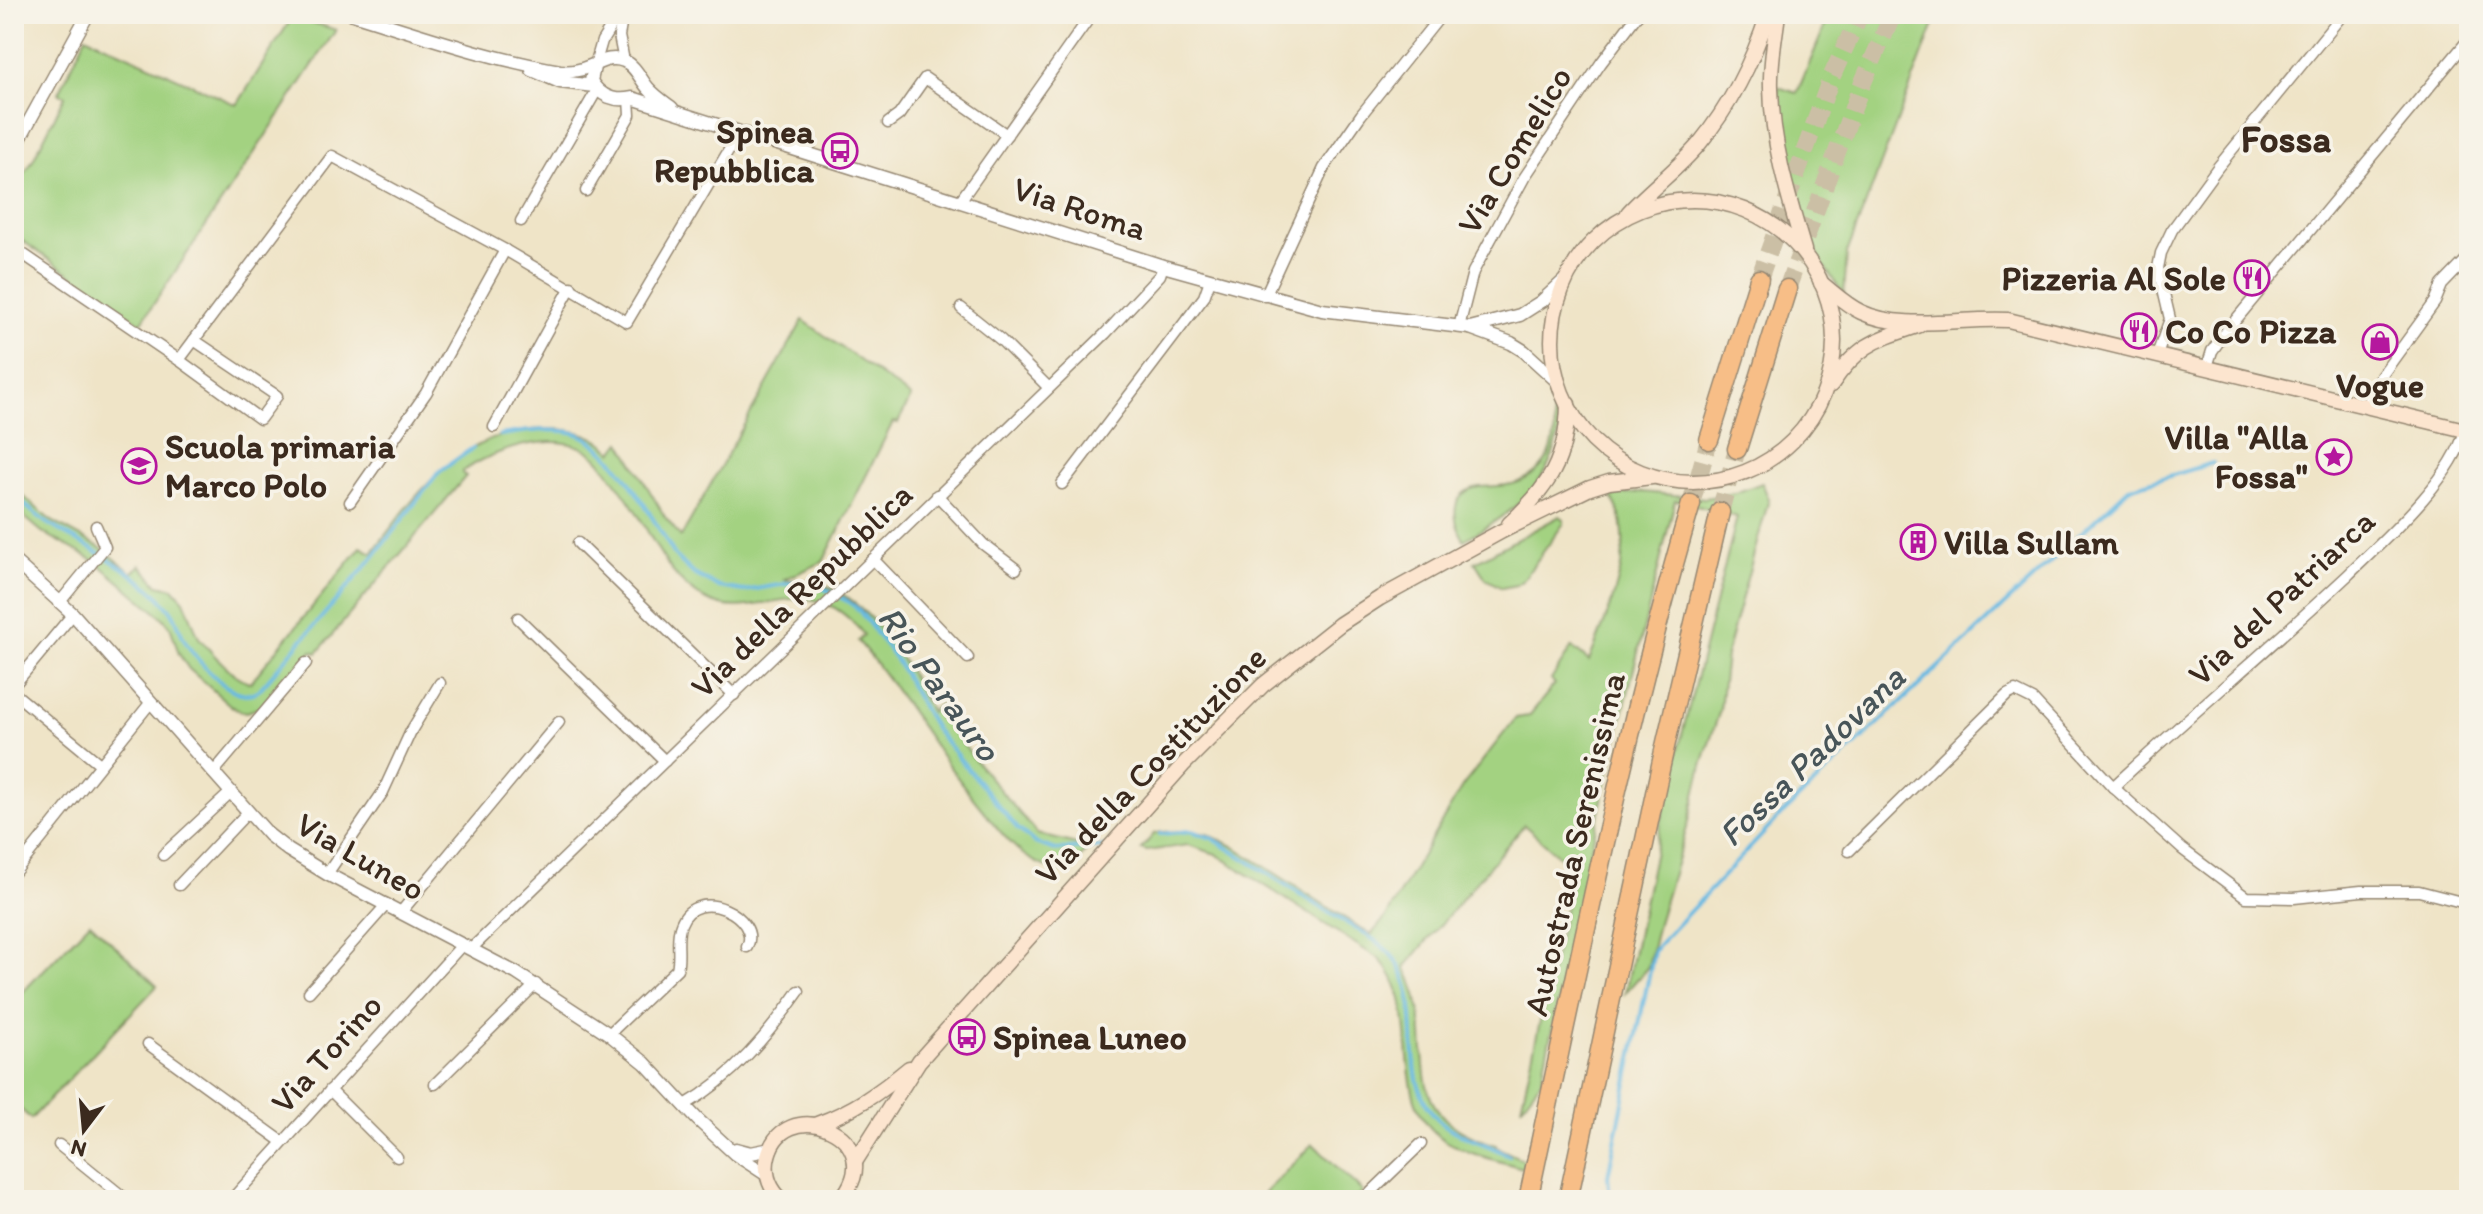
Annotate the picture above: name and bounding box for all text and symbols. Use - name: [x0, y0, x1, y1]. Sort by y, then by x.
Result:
- street label: Via Comelico: [1448, 59, 1581, 242]
- place label: Spinea Repubblica: [654, 111, 814, 191]
- district label: Fossa: [2241, 116, 2331, 162]
- bus stop icon: Spinea Repubblica: [821, 132, 859, 170]
- street label: Via Roma: [1008, 168, 1152, 249]
- place label: Pizzeria Al Sole: [2002, 258, 2226, 299]
- restaurant icon: Pizzeria Al Sole: [2233, 259, 2271, 297]
- place label: Co Co Pizza: [2165, 311, 2336, 352]
- restaurant icon: Co Co Pizza: [2120, 312, 2158, 350]
- shop icon: Vogue: [2361, 323, 2399, 361]
- place label: Vogue: [2336, 365, 2424, 406]
- place label: Villa "Alla Fossa": [2165, 417, 2308, 497]
- place label: Scuola primaria Marco Polo: [165, 426, 395, 506]
- place icon: Villa "Alla Fossa": [2315, 438, 2353, 476]
- school or university icon: Scuola primaria Marco Polo: [120, 447, 158, 485]
- street label: Via della Repubblica: [682, 474, 921, 707]
- street label: Via del Patriarca: [2179, 500, 2384, 694]
- place label: Villa Sullam: [1944, 522, 2119, 563]
- building icon: Villa Sullam: [1899, 523, 1937, 561]
- water label: Rio Parauro: [869, 597, 1011, 771]
- street label: Via della Costituzione: [1026, 637, 1275, 893]
- water label: Fossa Padovana: [1709, 655, 1914, 855]
- street label: Autostrada Serenissima: [1515, 668, 1634, 1020]
- street label: Via Luneo: [289, 803, 432, 910]
- street label: Via Torino: [262, 985, 391, 1122]
- place label: Spinea Luneo: [993, 1017, 1187, 1058]
- bus stop icon: Spinea Luneo: [948, 1018, 986, 1056]
- north arrow: [44, 1090, 124, 1170]
- text: N: [68, 1134, 89, 1164]

